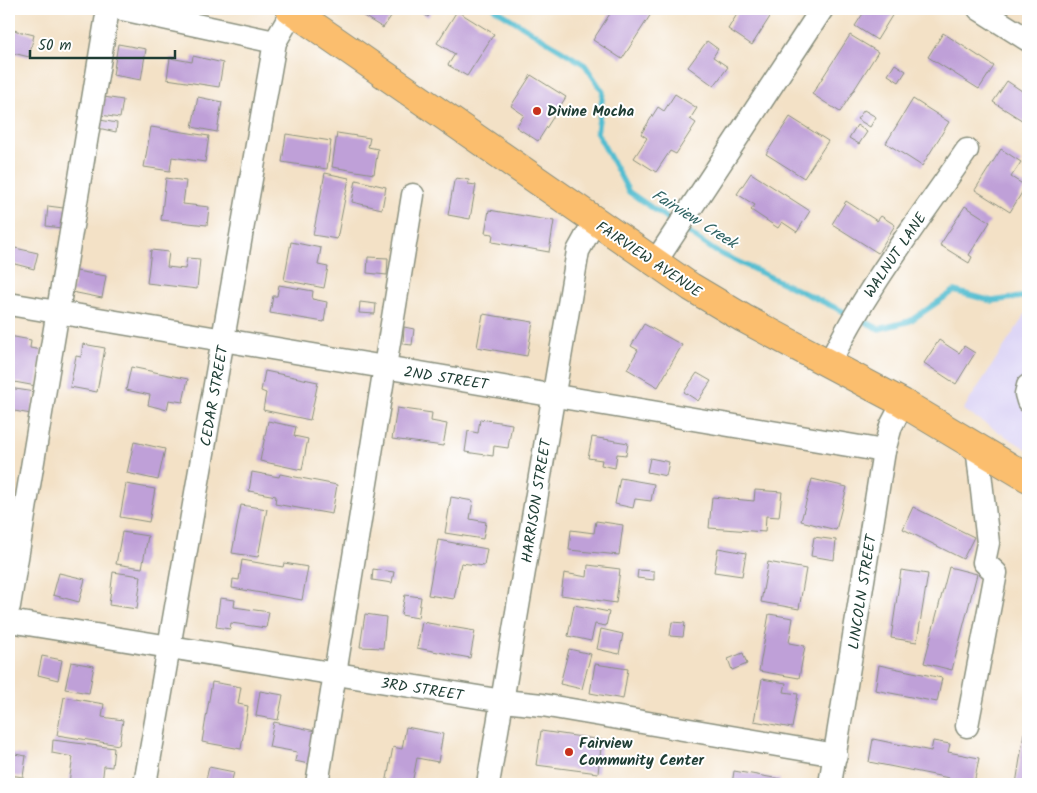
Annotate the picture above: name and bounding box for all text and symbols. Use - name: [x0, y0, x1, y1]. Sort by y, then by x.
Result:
- scale bar: [30, 28, 175, 60]
- text: 50 m: [38, 34, 72, 58]
- place label: Divine Mocha: [547, 100, 634, 124]
- marker: Divine Mocha: [531, 105, 543, 117]
- water label: Fairview Creek: [647, 183, 744, 257]
- street label: WALNUT LANE: [858, 207, 934, 303]
- street label: FAIRVIEW AVENUE: [591, 215, 707, 305]
- street label: CEDAR STREET: [194, 342, 236, 448]
- street label: 2ND STREET: [402, 360, 492, 398]
- street label: HARRISON STREET: [515, 436, 559, 565]
- street label: LINCOLN STREET: [842, 531, 884, 651]
- street label: 3RD STREET: [379, 672, 467, 709]
- place label: Fairview Community Center: [579, 732, 704, 773]
- marker: Fairview Community Center: [563, 746, 575, 758]

